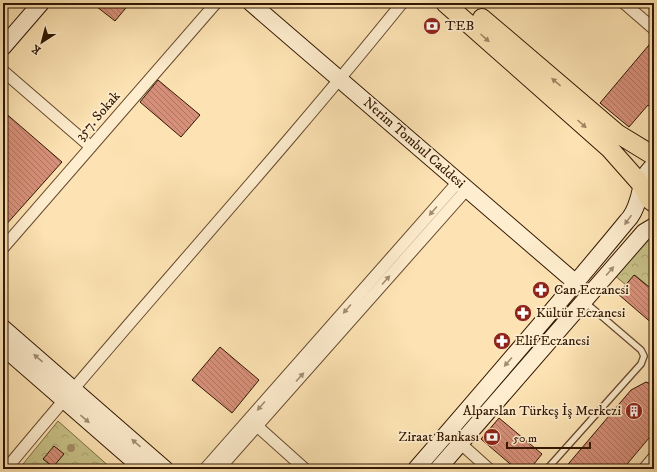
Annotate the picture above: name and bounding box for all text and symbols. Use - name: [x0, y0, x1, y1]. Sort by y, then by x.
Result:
- bank icon: TEB: [422, 16, 442, 36]
- place label: TEB: [445, 17, 475, 35]
- north arrow: [22, 22, 62, 62]
- one-way arrow: [480, 33, 490, 42]
- text: K: [29, 41, 44, 57]
- one-way arrow: [552, 78, 561, 87]
- street label: 357. Sokak: [72, 88, 124, 144]
- street label: Nerim Tombul Caddesi: [359, 94, 469, 193]
- one-way arrow: [577, 120, 587, 129]
- one-way arrow: [428, 206, 437, 216]
- one-way arrow: [623, 214, 632, 225]
- one-way arrow: [606, 265, 615, 276]
- one-way arrow: [382, 275, 391, 285]
- pharmacy icon: Can Eczanesi: [531, 280, 551, 300]
- place label: Can Eczanesi: [554, 281, 629, 299]
- one-way arrow: [342, 303, 351, 314]
- pharmacy icon: Kültür Eczanesi: [513, 303, 533, 323]
- place label: Kültür Eczanesi: [536, 304, 626, 322]
- pharmacy icon: Elif Eczanesi: [492, 331, 512, 351]
- place label: Elif Eczanesi: [515, 332, 590, 350]
- one-way arrow: [32, 354, 43, 363]
- one-way arrow: [504, 357, 513, 368]
- one-way arrow: [295, 372, 305, 382]
- one-way arrow: [256, 401, 265, 411]
- building icon: Alparslan Türkeş İş Merkezi: [624, 401, 644, 421]
- place label: Alparslan Türkeş İş Merkezi: [463, 402, 621, 420]
- one-way arrow: [80, 414, 91, 423]
- scale bar: [507, 424, 590, 450]
- bank icon: Ziraat Bankası: [482, 427, 502, 447]
- place label: Ziraat Bankası: [399, 428, 479, 446]
- text: 50 m: [513, 431, 537, 446]
- one-way arrow: [131, 439, 141, 448]

